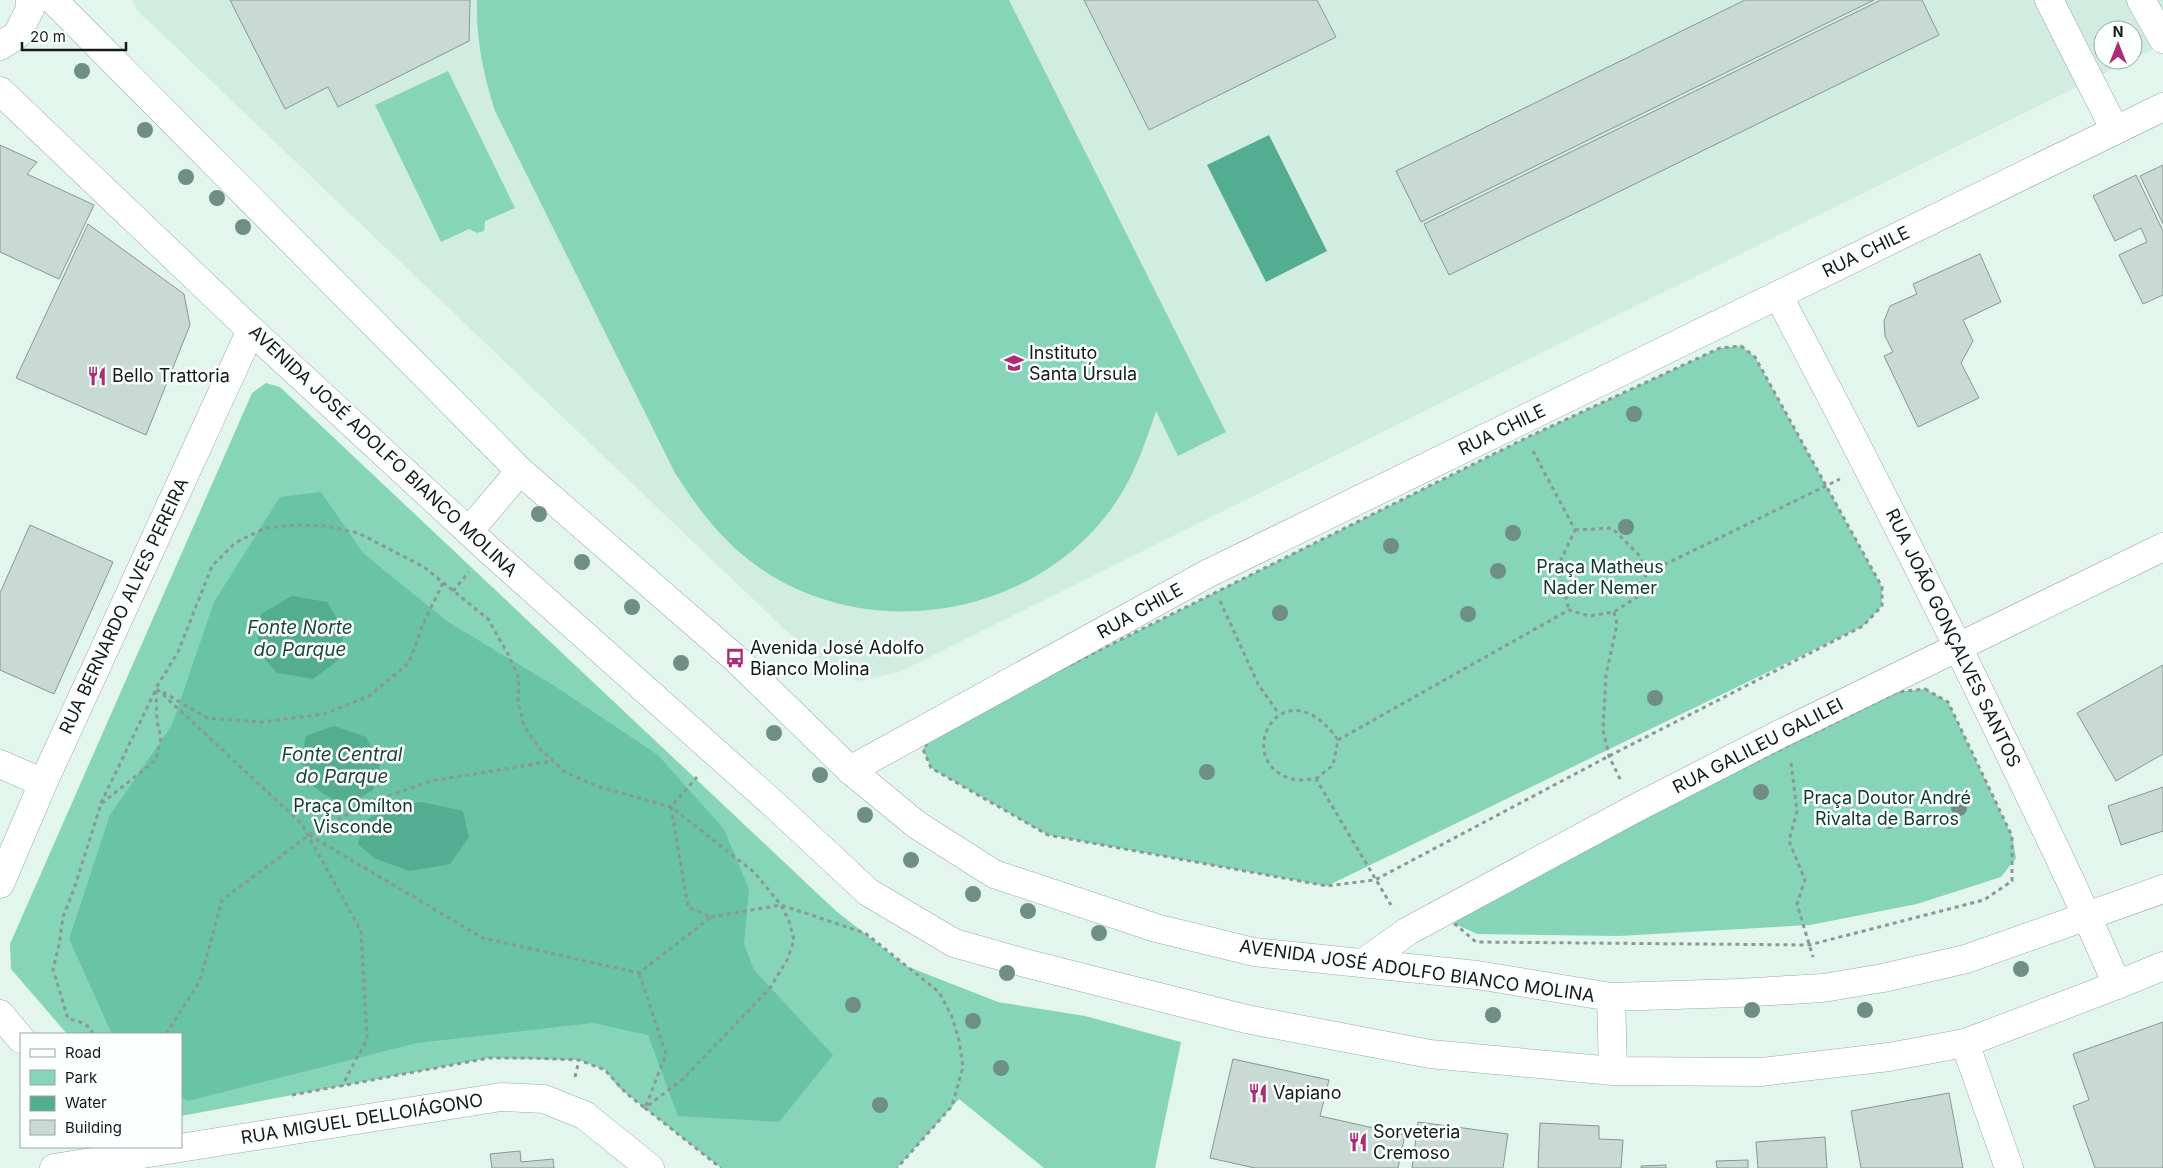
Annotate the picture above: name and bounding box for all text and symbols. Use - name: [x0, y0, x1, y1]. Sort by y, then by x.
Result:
- scale bar: [22, 20, 126, 52]
- north arrow: [2093, 20, 2143, 70]
- text: N: [2113, 23, 2123, 40]
- text: 20 m: [30, 27, 66, 46]
- street label: RUA CHILE: [1819, 221, 1913, 282]
- street label: AVENIDA JOSÉ ADOLFO BIANCO MOLINA: [245, 320, 522, 581]
- place label: Instituto Santa Úrsula: [1029, 342, 1137, 384]
- school or university icon: Instituto Santa Úrsula: [1003, 352, 1025, 374]
- restaurant icon: Bello Trattoria: [86, 365, 108, 387]
- place label: Bello Trattoria: [112, 365, 230, 386]
- street label: RUA CHILE: [1455, 399, 1549, 460]
- street label: RUA BERNARDO ALVES PEREIRA: [55, 474, 192, 737]
- street label: RUA JOÃO GONÇALVES SANTOS: [1882, 505, 2026, 770]
- park label: Praça Matheus Nader Nemer: [1536, 556, 1664, 598]
- street label: RUA CHILE: [1093, 578, 1186, 643]
- water label: Fonte Norte do Parque: [247, 616, 353, 661]
- place label: Avenida José Adolfo Bianco Molina: [750, 637, 924, 679]
- bus stop icon: Avenida José Adolfo Bianco Molina: [724, 647, 746, 669]
- street label: RUA GALILEU GALILEI: [1669, 693, 1846, 798]
- water label: Fonte Central do Parque: [282, 743, 403, 788]
- park label: Praça Doutor André Rivalta de Barros: [1803, 787, 1971, 829]
- park label: Praça Omílton Visconde: [293, 795, 413, 837]
- street label: AVENIDA JOSÉ ADOLFO BIANCO MOLINA: [1238, 934, 1596, 1006]
- legend: [20, 1033, 182, 1148]
- text: Road: [65, 1043, 101, 1062]
- text: Park: [65, 1068, 98, 1087]
- restaurant icon: Vapiano: [1247, 1082, 1269, 1104]
- place label: Vapiano: [1273, 1082, 1342, 1103]
- street label: RUA MIGUEL DELLOIÁGONO: [239, 1088, 484, 1148]
- text: Water: [65, 1093, 107, 1112]
- text: Building: [65, 1118, 122, 1137]
- place label: Sorveteria Cremoso: [1373, 1121, 1460, 1163]
- restaurant icon: Sorveteria Cremoso: [1347, 1131, 1369, 1153]

